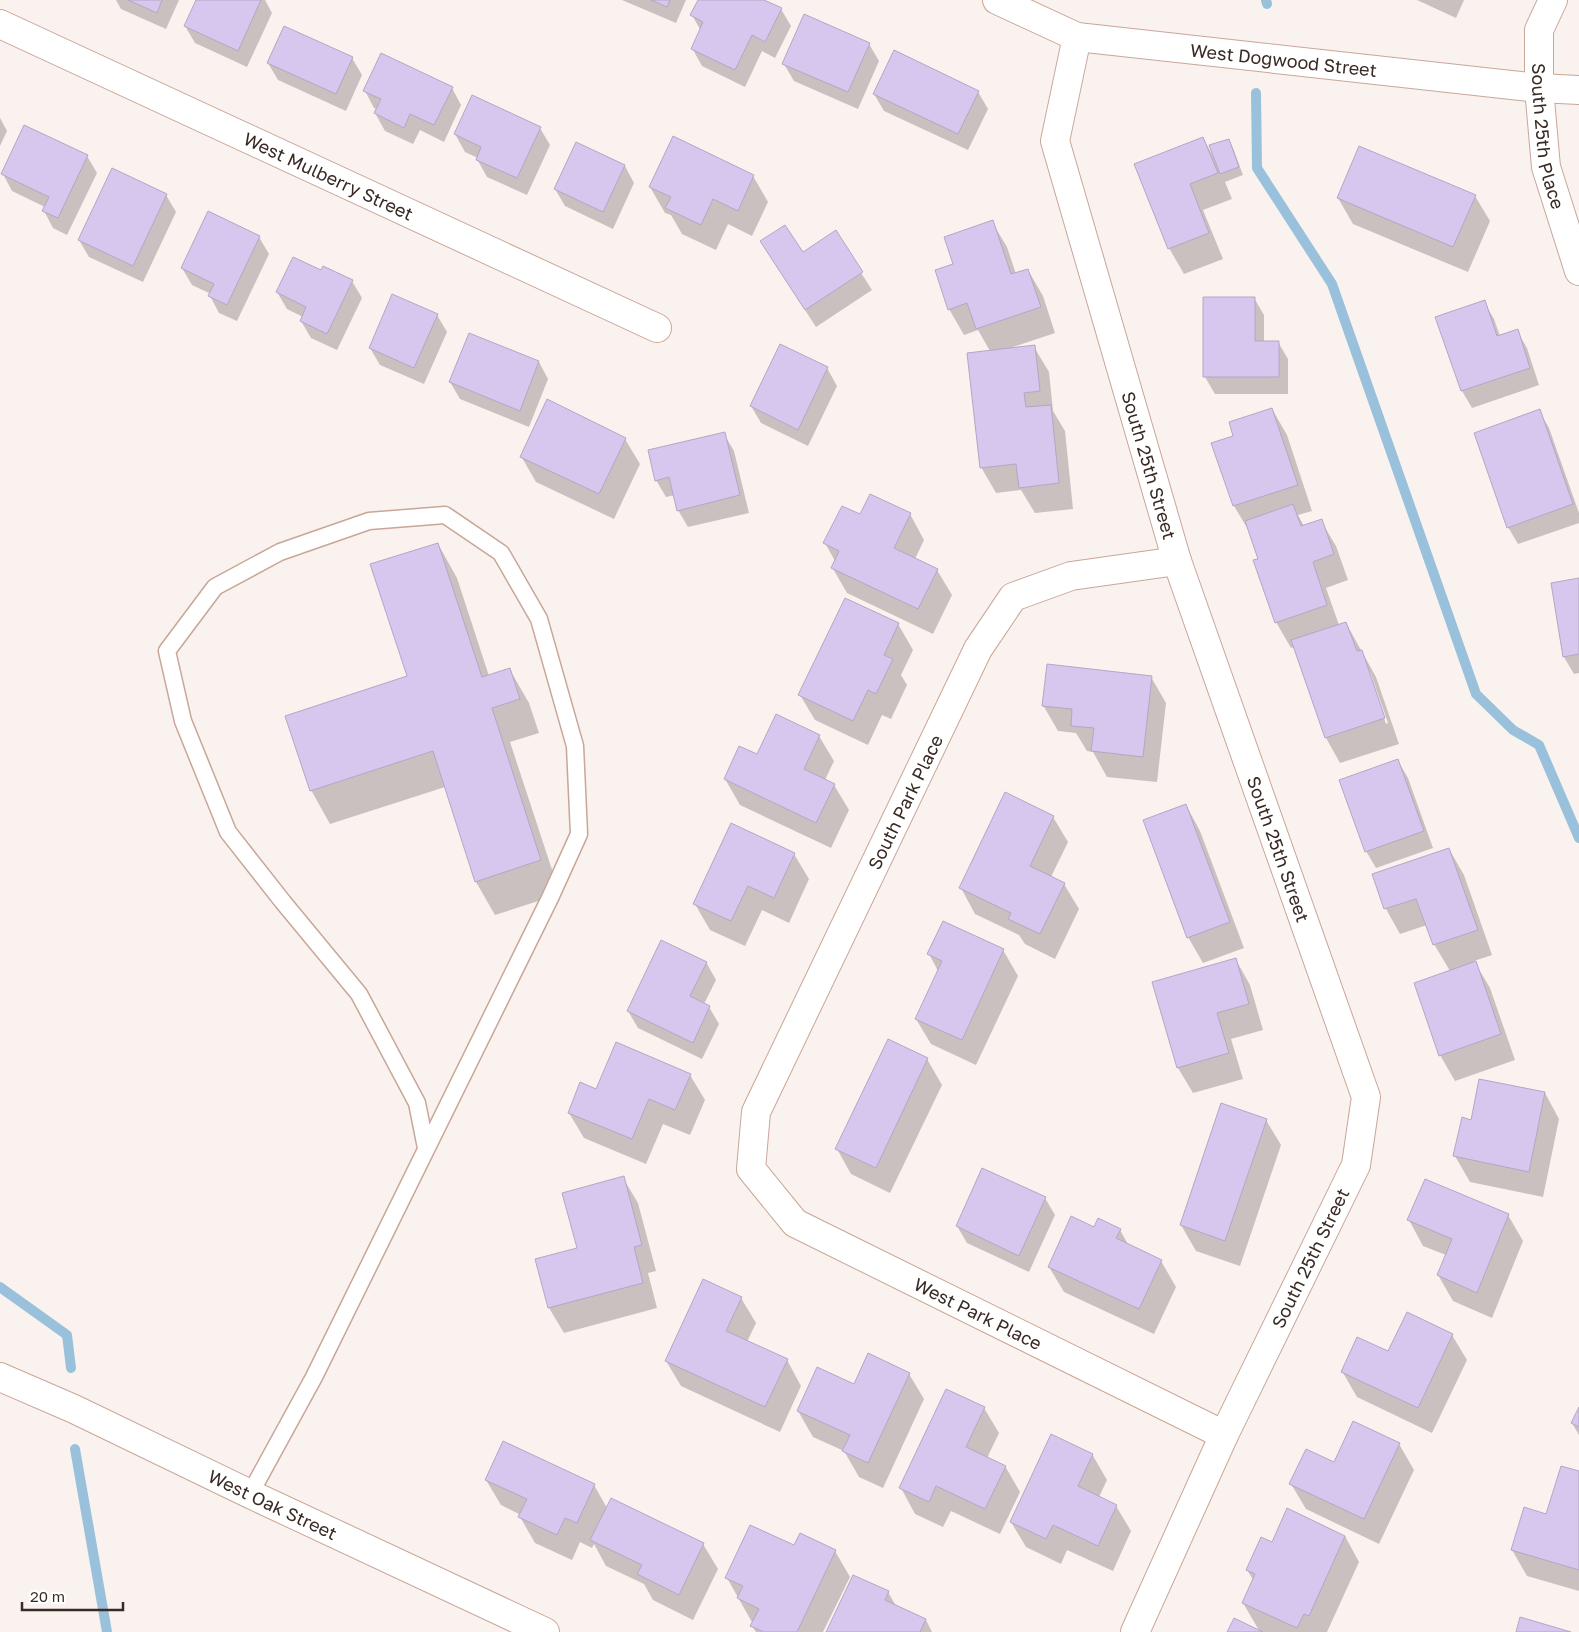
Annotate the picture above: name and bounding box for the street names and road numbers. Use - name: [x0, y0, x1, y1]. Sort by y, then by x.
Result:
- street label: West Dogwood Street: [1189, 39, 1378, 81]
- street label: South 25th Place: [1528, 63, 1570, 212]
- street label: West Mulberry Street: [240, 127, 417, 225]
- street label: South 25th Street: [1117, 389, 1181, 542]
- street label: South Park Place: [863, 731, 947, 873]
- street label: South 25th Street: [1243, 773, 1314, 925]
- street label: South 25th Street: [1267, 1184, 1353, 1332]
- street label: West Park Place: [911, 1273, 1046, 1354]
- street label: West Oak Street: [205, 1465, 341, 1544]

